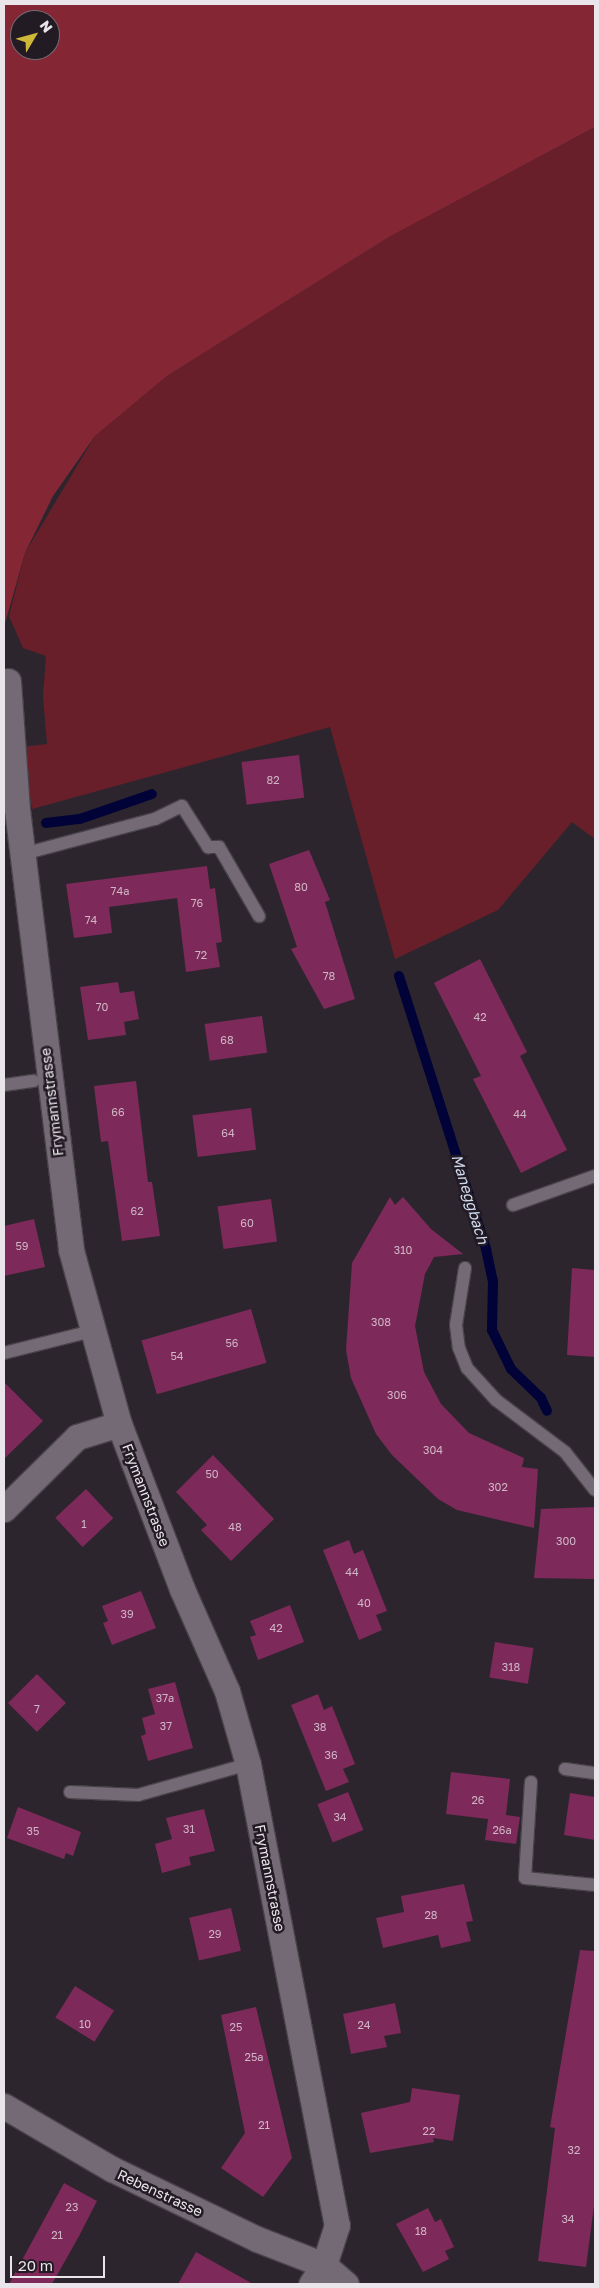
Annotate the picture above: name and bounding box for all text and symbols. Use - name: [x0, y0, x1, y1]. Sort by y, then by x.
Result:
- north arrow: [10, 10, 60, 60]
- text: N: [37, 17, 57, 36]
- house number: 82: [266, 773, 280, 787]
- house number: 80: [294, 880, 308, 894]
- house number: 74a: [111, 884, 129, 898]
- house number: 76: [191, 896, 203, 910]
- house number: 74: [85, 913, 97, 927]
- house number: 72: [195, 948, 207, 962]
- house number: 78: [323, 969, 335, 983]
- house number: 70: [96, 1000, 108, 1014]
- house number: 42: [473, 1010, 487, 1024]
- house number: 68: [220, 1033, 234, 1047]
- street label: Frymannstrasse: [37, 1047, 67, 1157]
- house number: 66: [111, 1105, 125, 1119]
- house number: 44: [513, 1107, 527, 1121]
- house number: 64: [221, 1126, 235, 1140]
- water label: Maneggbach: [448, 1152, 492, 1246]
- house number: 62: [130, 1204, 144, 1218]
- house number: 60: [240, 1216, 254, 1230]
- house number: 59: [15, 1239, 29, 1253]
- house number: 310: [394, 1243, 412, 1257]
- house number: 308: [371, 1315, 391, 1329]
- house number: 56: [225, 1336, 239, 1350]
- house number: 54: [170, 1349, 184, 1363]
- house number: 306: [387, 1388, 407, 1402]
- street label: Frymannstrasse: [119, 1441, 173, 1549]
- house number: 304: [423, 1443, 443, 1457]
- house number: 50: [205, 1467, 219, 1481]
- house number: 302: [488, 1480, 508, 1494]
- house number: 1: [81, 1517, 87, 1531]
- house number: 48: [228, 1520, 242, 1534]
- house number: 300: [556, 1534, 576, 1548]
- house number: 44: [345, 1565, 359, 1579]
- house number: 40: [357, 1596, 371, 1610]
- house number: 39: [120, 1607, 134, 1621]
- house number: 42: [269, 1621, 283, 1635]
- house number: 318: [502, 1660, 520, 1674]
- house number: 37a: [156, 1691, 174, 1705]
- house number: 7: [34, 1702, 40, 1716]
- house number: 37: [160, 1719, 172, 1733]
- house number: 38: [313, 1720, 327, 1734]
- house number: 36: [324, 1748, 338, 1762]
- house number: 26: [471, 1793, 485, 1807]
- house number: 34: [333, 1810, 347, 1824]
- house number: 31: [183, 1822, 195, 1836]
- street label: Frymannstrasse: [251, 1823, 289, 1933]
- house number: 26a: [492, 1823, 512, 1837]
- house number: 35: [27, 1824, 39, 1838]
- house number: 28: [424, 1908, 438, 1922]
- house number: 29: [208, 1927, 222, 1941]
- house number: 10: [79, 2017, 91, 2031]
- house number: 24: [357, 2018, 371, 2032]
- house number: 25: [230, 2020, 242, 2034]
- house number: 25a: [245, 2050, 263, 2064]
- house number: 21: [258, 2118, 270, 2132]
- house number: 22: [423, 2124, 435, 2138]
- house number: 32: [568, 2143, 580, 2157]
- street label: Rebenstrasse: [115, 2166, 205, 2220]
- house number: 23: [66, 2200, 78, 2214]
- house number: 34: [561, 2212, 575, 2226]
- house number: 18: [415, 2224, 427, 2238]
- house number: 21: [51, 2228, 63, 2242]
- scale bar: [12, 2246, 108, 2278]
- text: 20 m: [18, 2256, 53, 2274]

